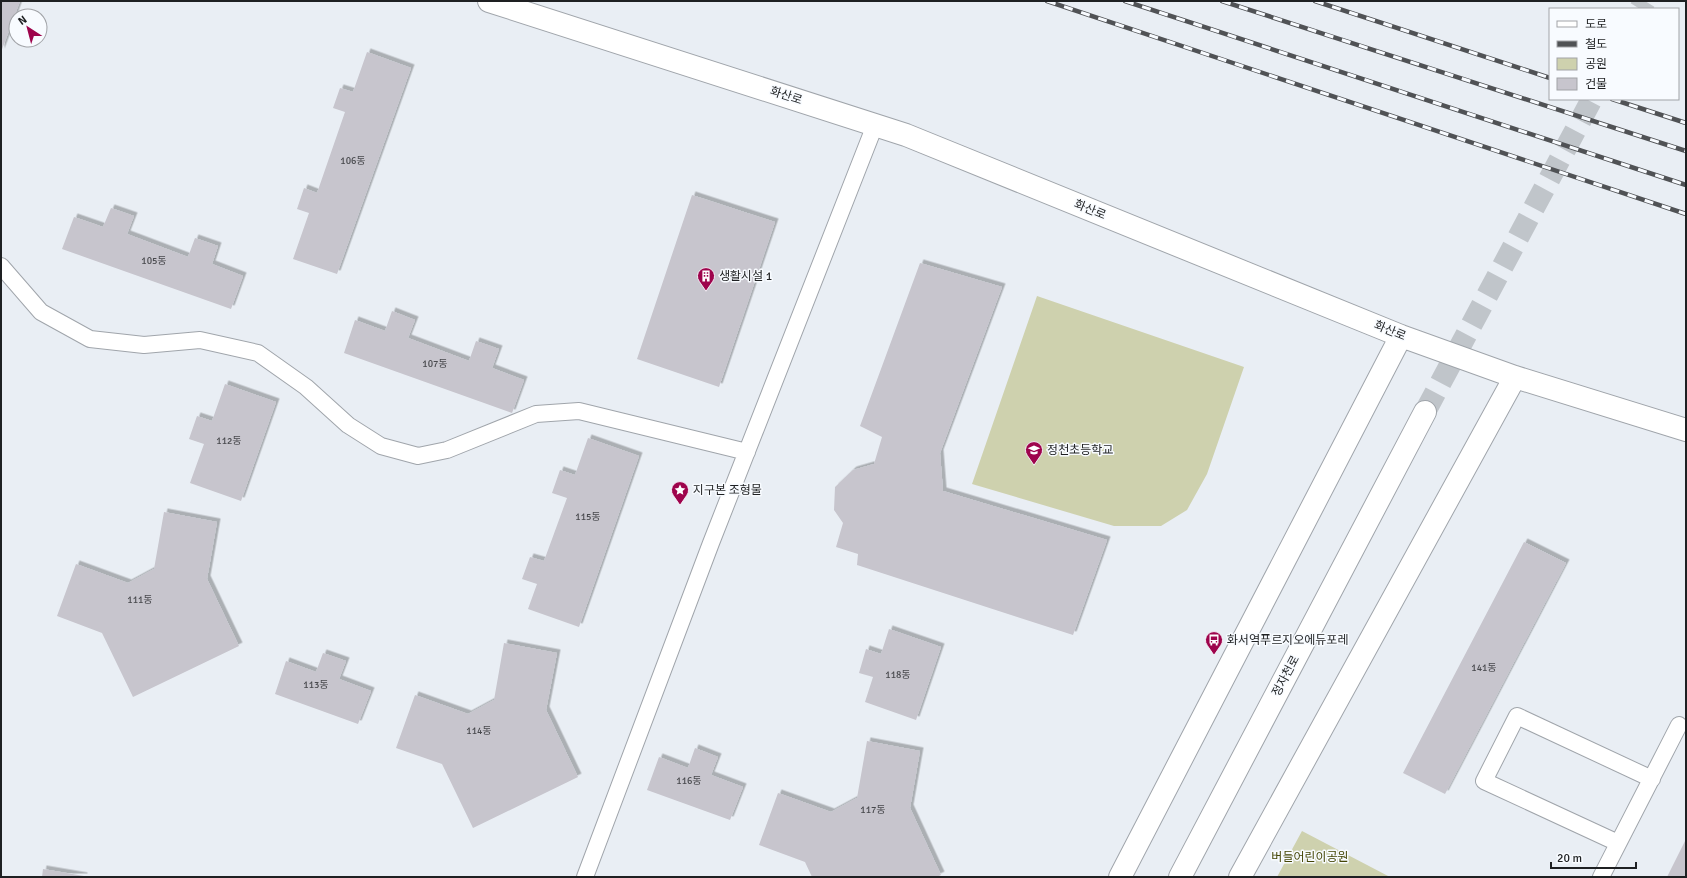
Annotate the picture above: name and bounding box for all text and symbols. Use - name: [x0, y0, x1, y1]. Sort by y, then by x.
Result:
- north arrow: [8, 8, 48, 48]
- legend: [1549, 8, 1679, 100]
- text: N: [15, 13, 29, 28]
- text: 도로: [1585, 17, 1607, 32]
- text: 철도: [1585, 37, 1607, 52]
- text: 공원: [1585, 57, 1607, 72]
- text: 건물: [1585, 77, 1607, 92]
- street label: 화산로: [768, 84, 804, 108]
- house number: 106동: [340, 155, 366, 167]
- street label: 화산로: [1072, 197, 1108, 223]
- house number: 105동: [141, 255, 167, 267]
- building icon: 생활시설 1: [696, 266, 716, 291]
- place label: 생활시설 1: [719, 269, 772, 284]
- street label: 화산로: [1372, 318, 1408, 344]
- house number: 107동: [422, 358, 448, 370]
- house number: 112동: [216, 435, 242, 447]
- school or university icon: 정천초등학교: [1024, 440, 1044, 465]
- place label: 정천초등학교: [1047, 443, 1113, 458]
- place icon: 지구본 조형물: [670, 480, 690, 505]
- place label: 지구본 조형물: [693, 483, 762, 498]
- house number: 115동: [575, 511, 601, 523]
- house number: 111동: [127, 594, 153, 606]
- bus stop icon: 화서역푸르지오에듀포레: [1204, 630, 1224, 655]
- place label: 화서역푸르지오에듀포레: [1227, 633, 1348, 648]
- street label: 정자천로: [1269, 653, 1303, 699]
- house number: 141동: [1471, 662, 1497, 674]
- house number: 118동: [885, 669, 911, 681]
- house number: 113동: [303, 679, 329, 691]
- house number: 114동: [466, 725, 492, 737]
- house number: 116동: [676, 775, 702, 787]
- house number: 117동: [860, 804, 886, 816]
- scale bar: [1551, 844, 1636, 870]
- park label: 버들어린이공원: [1271, 850, 1349, 865]
- text: 20 m: [1557, 851, 1582, 866]

